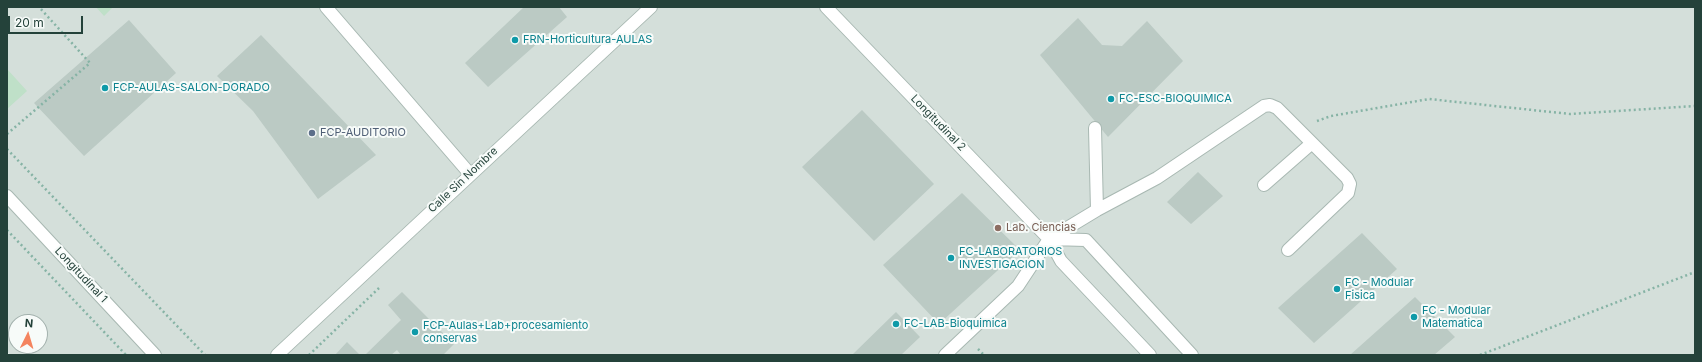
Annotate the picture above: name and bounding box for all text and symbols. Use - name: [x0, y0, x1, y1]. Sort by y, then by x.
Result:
- scale bar: [10, 8, 85, 34]
- text: 20 m: [15, 15, 44, 30]
- place label: FRN-Horticultura-AULAS: [523, 33, 652, 47]
- marker: FRN-Horticultura-AULAS: [510, 35, 520, 45]
- place label: FCP-AULAS-SALON-DORADO: [113, 81, 270, 95]
- marker: FCP-AULAS-SALON-DORADO: [100, 83, 110, 93]
- street label: Longitudinal 2: [908, 92, 968, 154]
- place label: FC-ESC-BIOQUIMICA: [1119, 92, 1232, 106]
- marker: FC-ESC-BIOQUIMICA: [1106, 94, 1116, 104]
- place label: FCP-AUDITORIO: [320, 126, 406, 140]
- marker: FCP-AUDITORIO: [307, 128, 317, 138]
- street label: Calle Sin Nombre: [426, 144, 500, 216]
- place label: Lab. Ciencias: [1006, 221, 1076, 235]
- marker: Lab. Ciencias: [993, 223, 1003, 233]
- street label: Longitudinal 1: [52, 244, 110, 306]
- place label: FC-LABORATORIOS INVESTIGACION: [959, 245, 1062, 271]
- marker: FC-LABORATORIOS INVESTIGACION: [946, 253, 956, 263]
- place label: FC - Modular Fisica: [1345, 276, 1414, 302]
- marker: FC - Modular Fisica: [1332, 284, 1342, 294]
- place label: FC - Modular Matematica: [1422, 304, 1491, 330]
- marker: FC - Modular Matematica: [1409, 312, 1419, 322]
- north arrow: [8, 314, 48, 354]
- text: N: [24, 316, 34, 330]
- place label: FC-LAB-Bioquimica: [904, 317, 1007, 331]
- place label: FCP-Aulas+Lab+procesamiento conservas: [423, 319, 588, 345]
- marker: FC-LAB-Bioquimica: [891, 319, 901, 329]
- marker: FCP-Aulas+Lab+procesamiento conservas: [410, 327, 420, 337]

